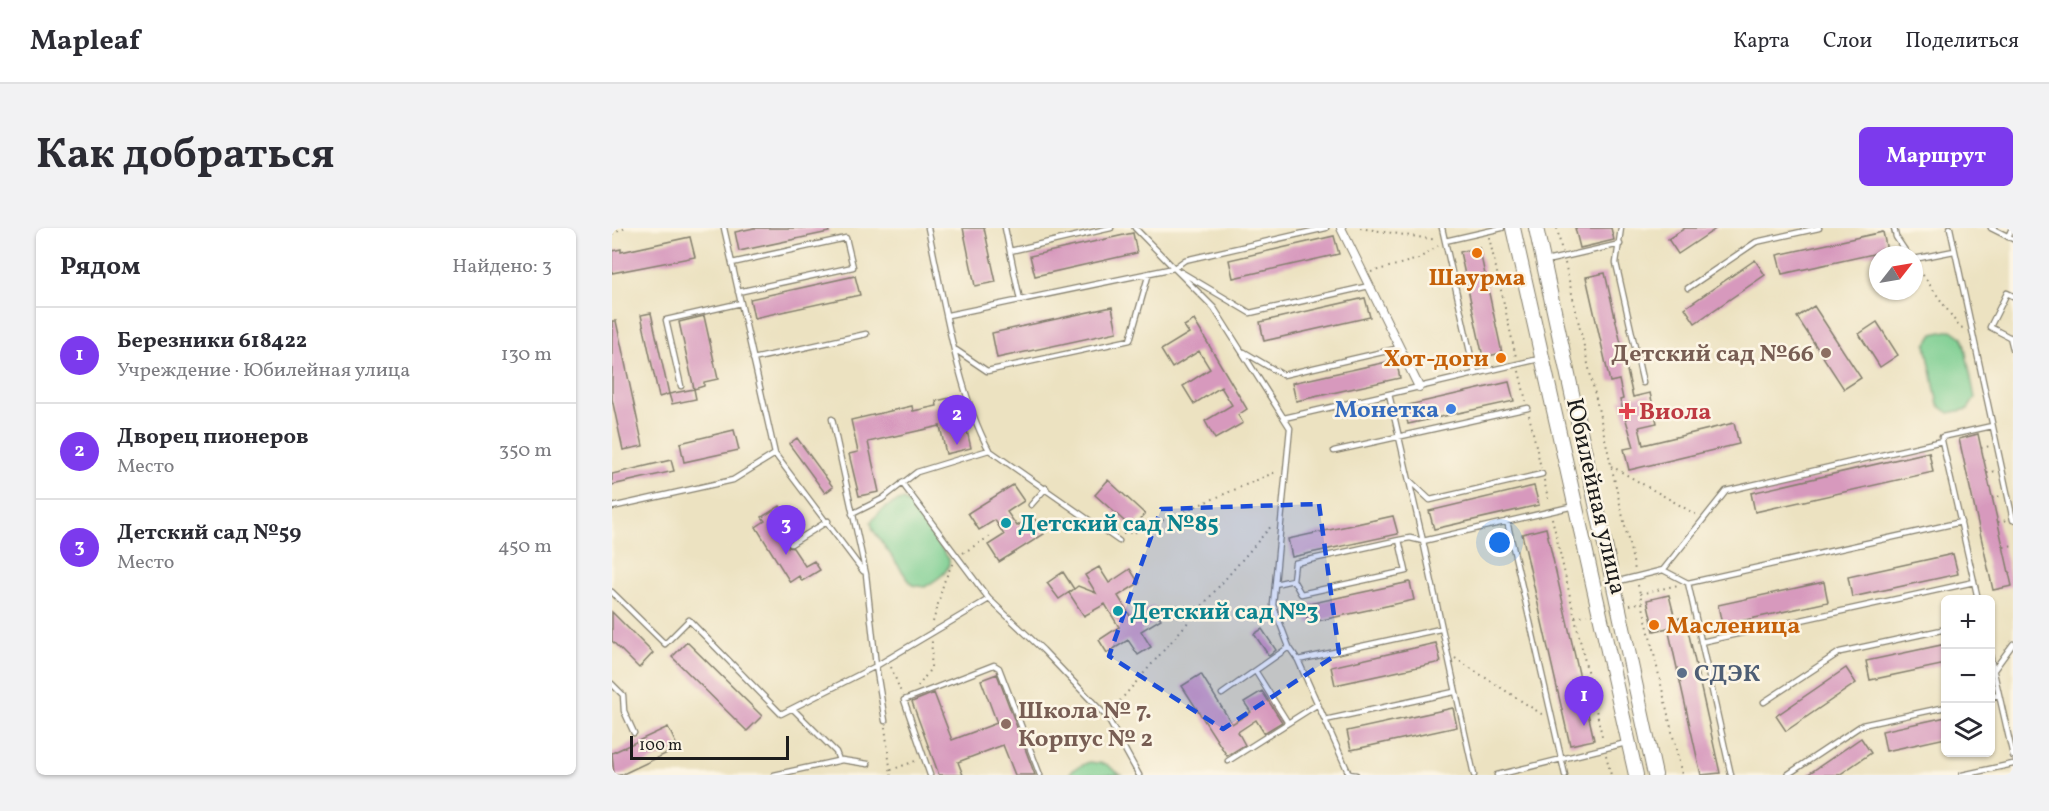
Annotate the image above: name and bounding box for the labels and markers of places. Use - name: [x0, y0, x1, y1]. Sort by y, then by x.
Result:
- marker: Шаурма: [1470, 246, 1484, 260]
- place label: Шаурма: [1428, 262, 1526, 296]
- place label: Детский сад №66: [1611, 338, 1814, 372]
- place label: Хот-доги: [1383, 343, 1489, 377]
- marker: Детский сад №66: [1819, 346, 1833, 360]
- marker: Хот-доги: [1494, 351, 1508, 365]
- place label: Монетка: [1334, 394, 1439, 428]
- pin: 2: [938, 396, 976, 445]
- place label: Виола: [1639, 396, 1711, 430]
- marker: Монетка: [1444, 402, 1458, 416]
- marker: Виола: [1620, 404, 1634, 418]
- pin: 3: [766, 506, 806, 555]
- place label: Детский сад №85: [1018, 508, 1219, 542]
- marker: Детский сад №85: [999, 516, 1013, 530]
- place label: Детский сад №3: [1130, 596, 1319, 630]
- marker: Детский сад №3: [1111, 604, 1125, 618]
- place label: Масленица: [1666, 610, 1800, 644]
- marker: Масленица: [1647, 618, 1661, 632]
- place label: СДЭК: [1694, 658, 1761, 692]
- marker: СДЭК: [1675, 666, 1689, 680]
- pin: 1: [1564, 676, 1604, 726]
- place label: Школа № 7. Корпус № 2: [1018, 695, 1153, 757]
- marker: Школа № 7. Корпус № 2: [999, 717, 1013, 731]

